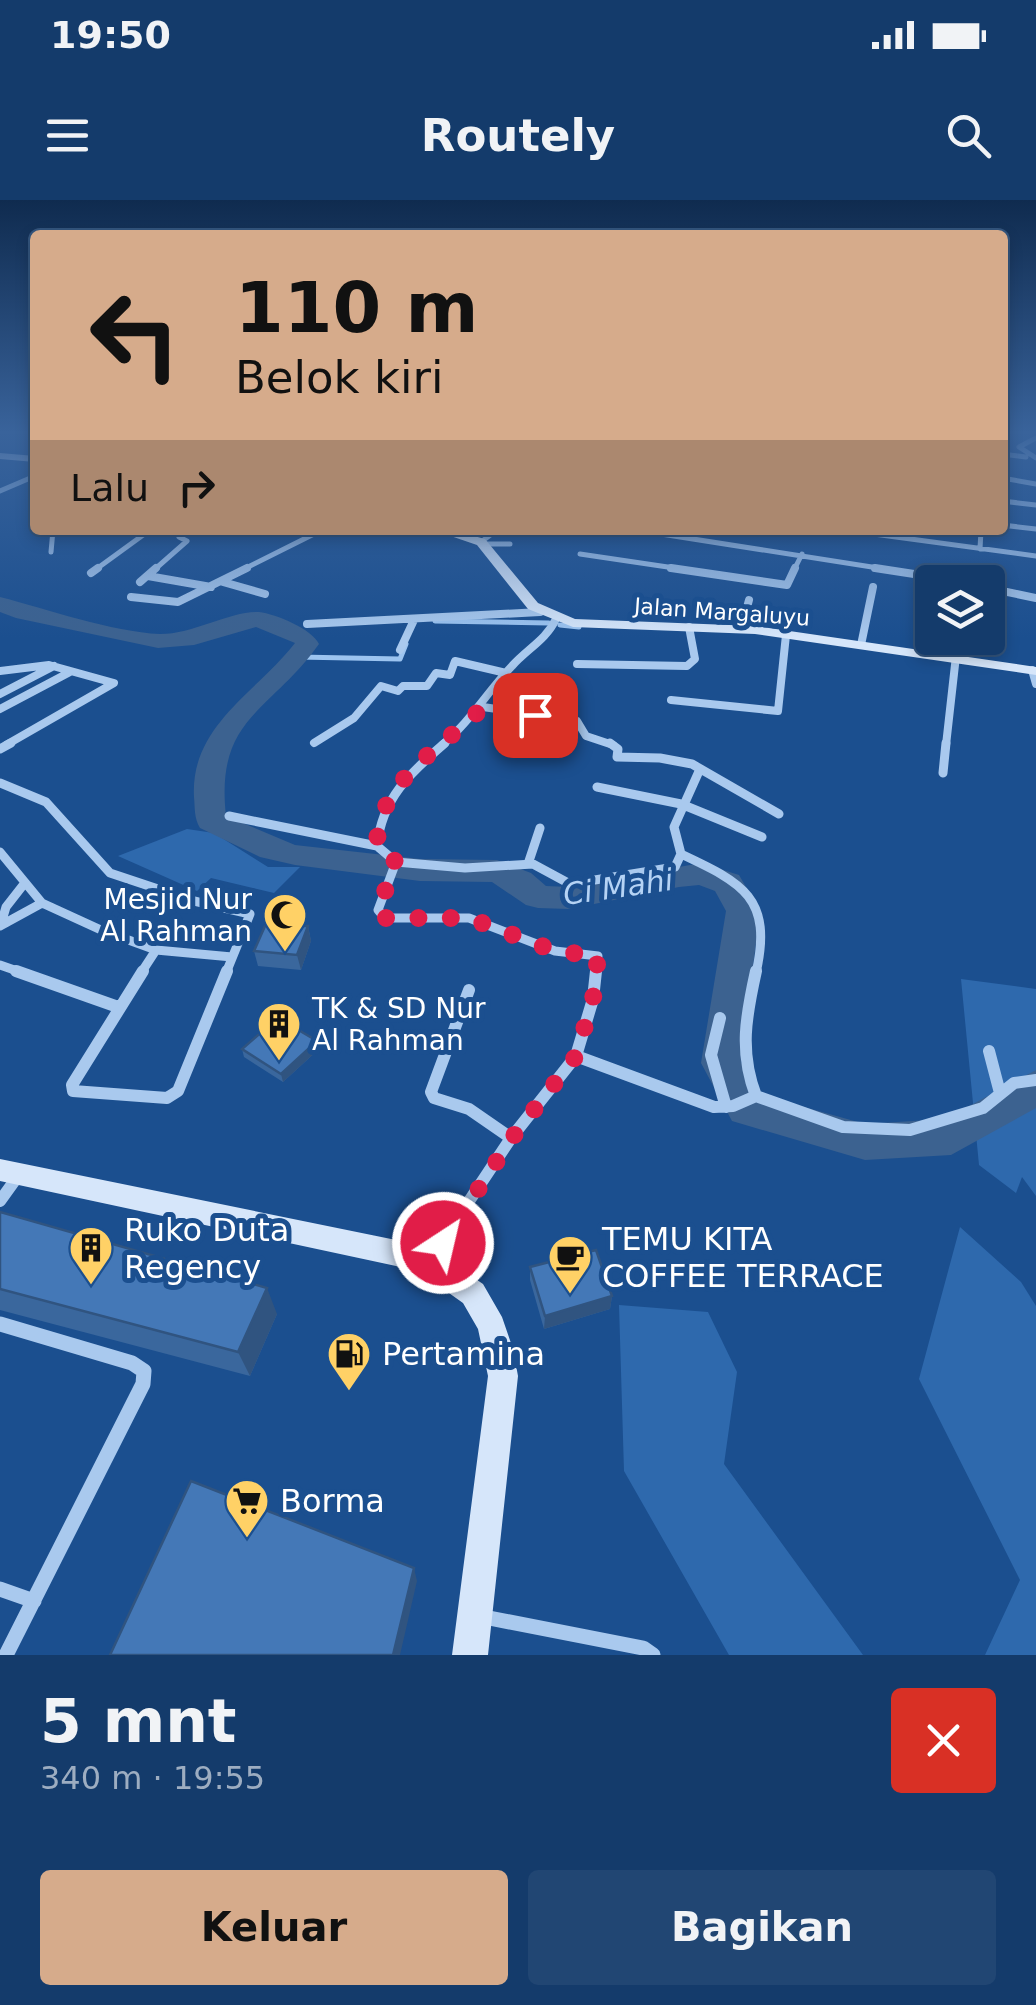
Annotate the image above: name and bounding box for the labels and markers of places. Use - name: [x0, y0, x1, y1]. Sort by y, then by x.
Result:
- pin: [493, 673, 578, 758]
- place label: Mesjid Nur Al Rahman: [100, 883, 252, 948]
- mosque icon: Mesjid Nur Al Rahman: [262, 892, 308, 953]
- place label: TK & SD Nur Al Rahman: [311, 992, 486, 1057]
- building icon: TK & SD Nur Al Rahman: [256, 1001, 302, 1062]
- place label: Ruko Duta Regency: [124, 1211, 289, 1286]
- place label: TEMU KITA COFFEE TERRACE: [601, 1220, 884, 1295]
- building icon: Ruko Duta Regency: [68, 1225, 114, 1286]
- cafe icon: TEMU KITA COFFEE TERRACE: [547, 1234, 593, 1295]
- fuel station icon: Pertamina: [326, 1331, 372, 1392]
- place label: Pertamina: [382, 1335, 545, 1373]
- supermarket icon: Borma: [224, 1478, 270, 1539]
- place label: Borma: [280, 1482, 385, 1520]

